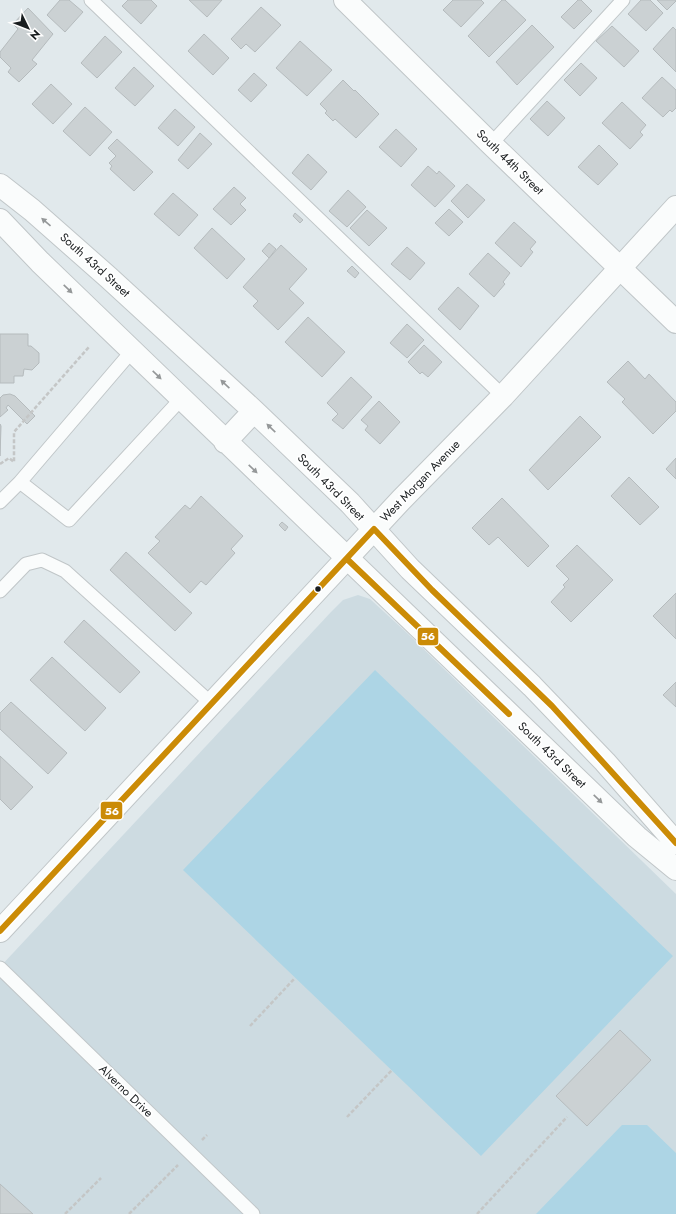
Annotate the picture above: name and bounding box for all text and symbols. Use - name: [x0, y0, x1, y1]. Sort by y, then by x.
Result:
- north arrow: [8, 8, 48, 48]
- text: N: [26, 26, 44, 43]
- street label: South 44th Street: [472, 125, 548, 199]
- one-way arrow: [41, 217, 51, 227]
- street label: South 43rd Street: [56, 229, 134, 302]
- one-way arrow: [63, 284, 73, 294]
- one-way arrow: [152, 371, 162, 380]
- one-way arrow: [220, 380, 230, 389]
- one-way arrow: [266, 423, 276, 433]
- street label: West Morgan Avenue: [376, 436, 464, 526]
- street label: South 43rd Street: [293, 449, 369, 525]
- one-way arrow: [248, 464, 258, 474]
- unlabelled marker: [313, 584, 323, 594]
- line badge: 56: [417, 627, 439, 646]
- text: 56: [421, 628, 435, 644]
- street label: South 43rd Street: [514, 718, 590, 792]
- one-way arrow: [593, 794, 603, 804]
- line badge: 56: [100, 801, 123, 820]
- text: 56: [105, 803, 119, 819]
- street label: Alverno Drive: [95, 1060, 157, 1122]

